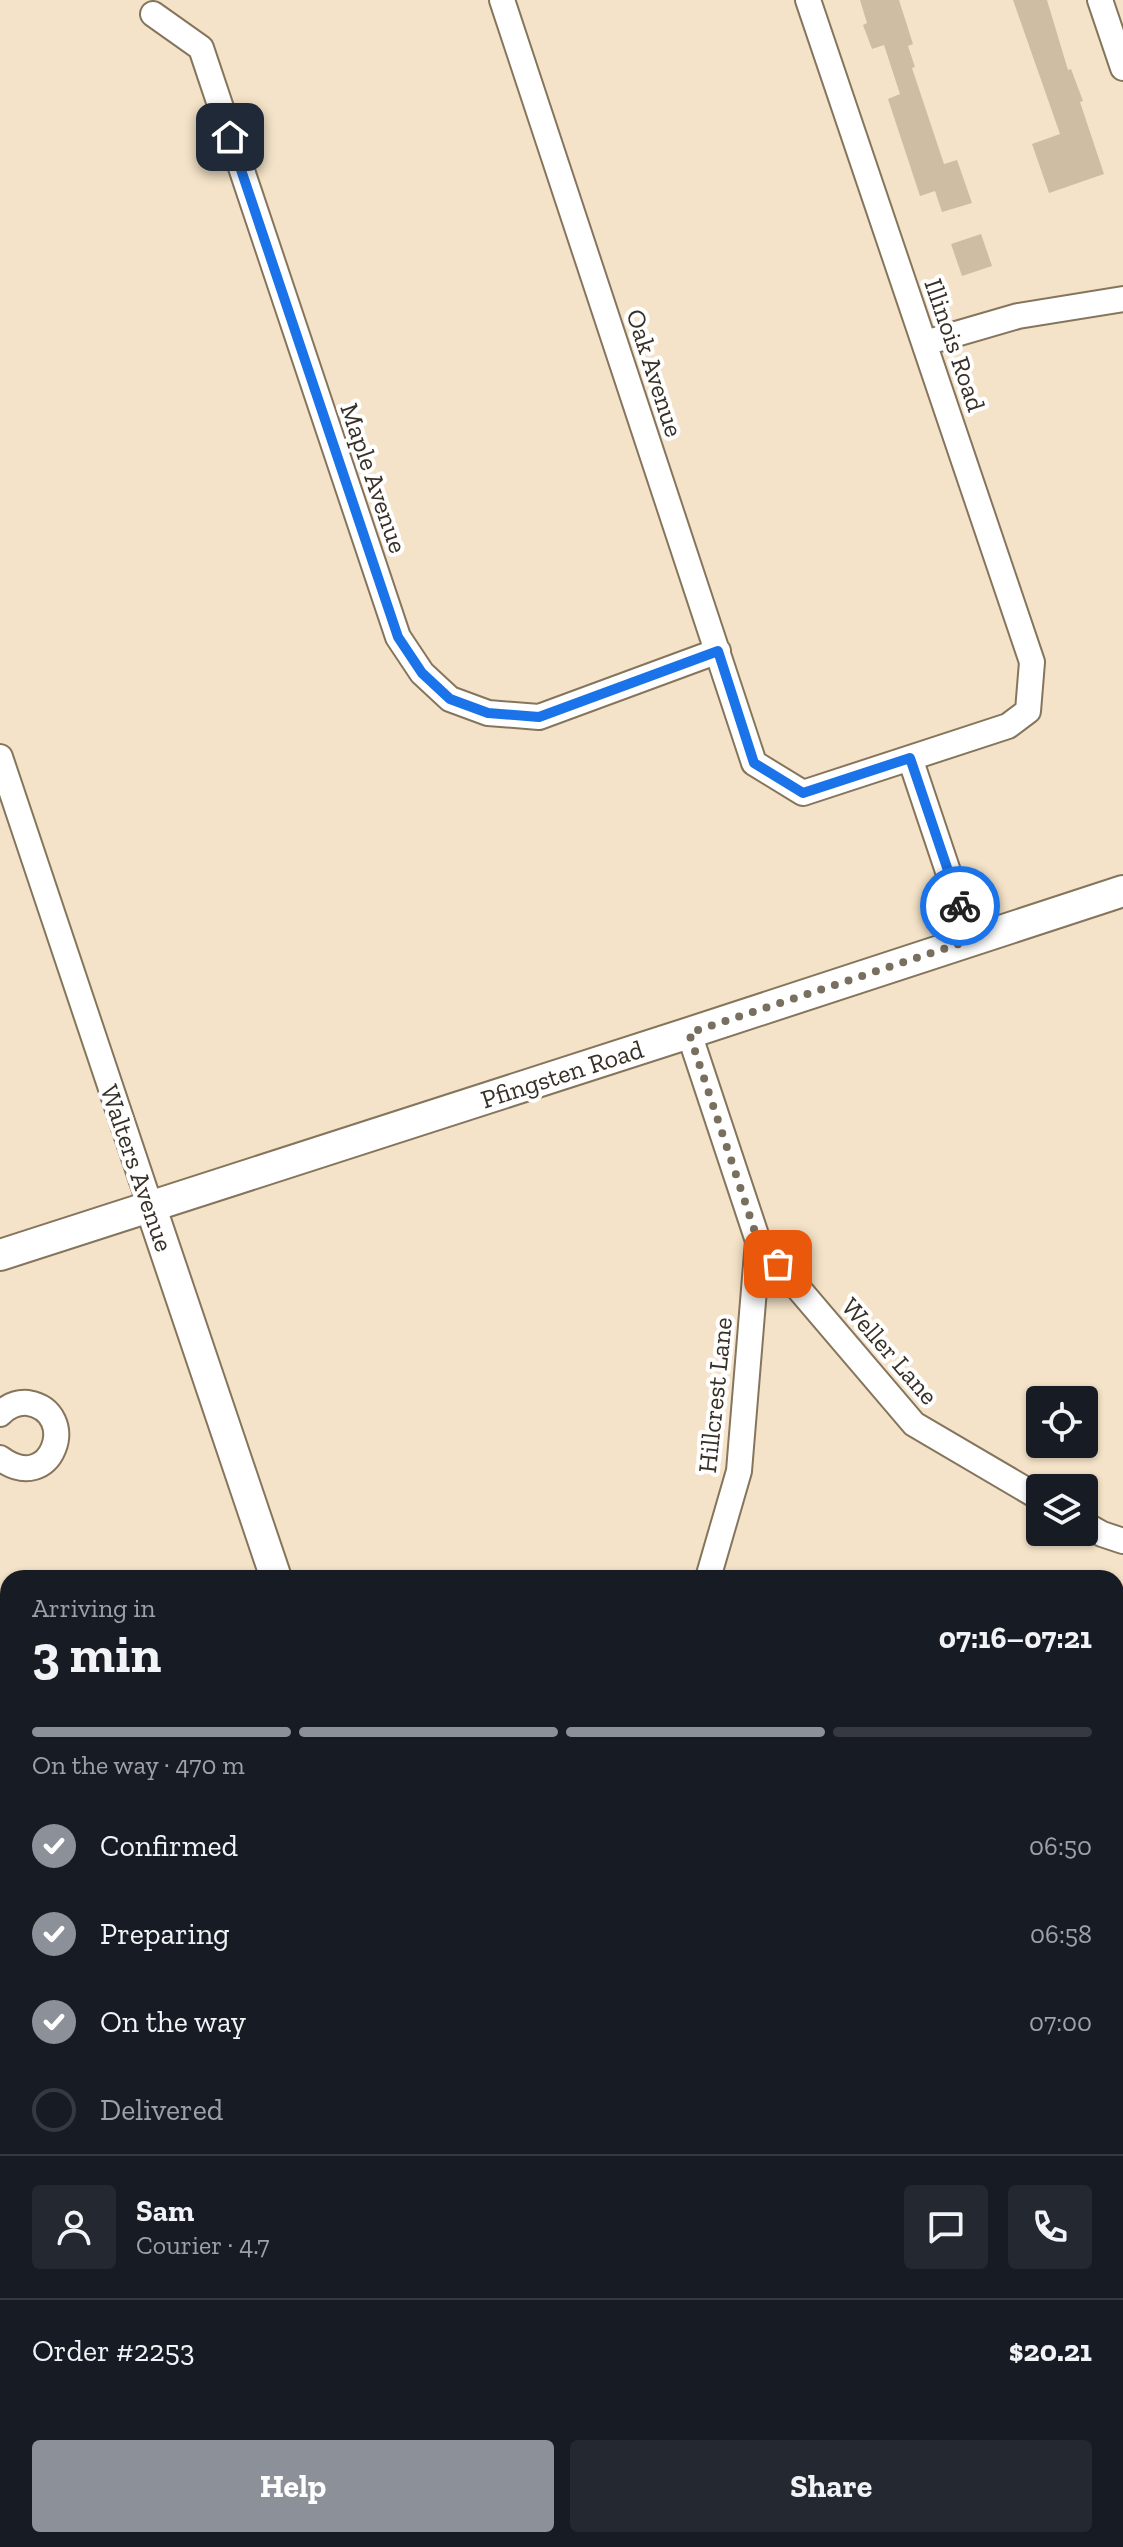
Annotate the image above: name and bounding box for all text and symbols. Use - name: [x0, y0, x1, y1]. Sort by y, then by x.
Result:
- pin: [196, 103, 264, 171]
- icon: home: [208, 115, 252, 159]
- street label: Illinois Road: [917, 274, 993, 416]
- street label: Oak Avenue: [619, 305, 691, 441]
- street label: Maple Avenue: [333, 399, 415, 557]
- courier: [920, 866, 1000, 946]
- icon: bike: [938, 884, 982, 928]
- street label: Pfingsten Road: [477, 1033, 647, 1115]
- street label: Walters Avenue: [94, 1080, 180, 1256]
- pin: [744, 1230, 812, 1298]
- icon: bag: [756, 1242, 800, 1286]
- street label: Weller Lane: [835, 1291, 945, 1411]
- street label: Hillcrest Lane: [691, 1315, 739, 1475]
- map controls: [1026, 1386, 1098, 1546]
- button: locate: [1026, 1386, 1098, 1458]
- button: layers: [1026, 1474, 1098, 1546]
- text: Arriving in: [32, 1592, 155, 1624]
- text: 07:16–07:21: [939, 1620, 1092, 1656]
- text: 3 min: [32, 1623, 161, 1685]
- text: On the way · 470 m: [32, 1749, 245, 1781]
- icon: check: [32, 1824, 76, 1868]
- text: Confirmed: [100, 1828, 238, 1864]
- text: 06:50: [1029, 1830, 1092, 1862]
- icon: check: [32, 1912, 76, 1956]
- text: Preparing: [100, 1916, 230, 1952]
- text: 06:58: [1030, 1918, 1092, 1950]
- icon: check: [32, 2000, 76, 2044]
- text: On the way: [100, 2004, 246, 2040]
- text: 07:00: [1029, 2006, 1092, 2038]
- text: Delivered: [100, 2092, 223, 2128]
- button: person: [32, 2185, 116, 2269]
- button: chat: [904, 2185, 988, 2269]
- button: phone: [1008, 2185, 1092, 2269]
- text: Sam: [136, 2193, 194, 2229]
- text: Courier · 4.7: [136, 2229, 270, 2261]
- text: Order #2253: [32, 2333, 195, 2369]
- text: $20.21: [1009, 2333, 1092, 2369]
- button: Help: [32, 2440, 554, 2532]
- button: Share: [570, 2440, 1092, 2532]

